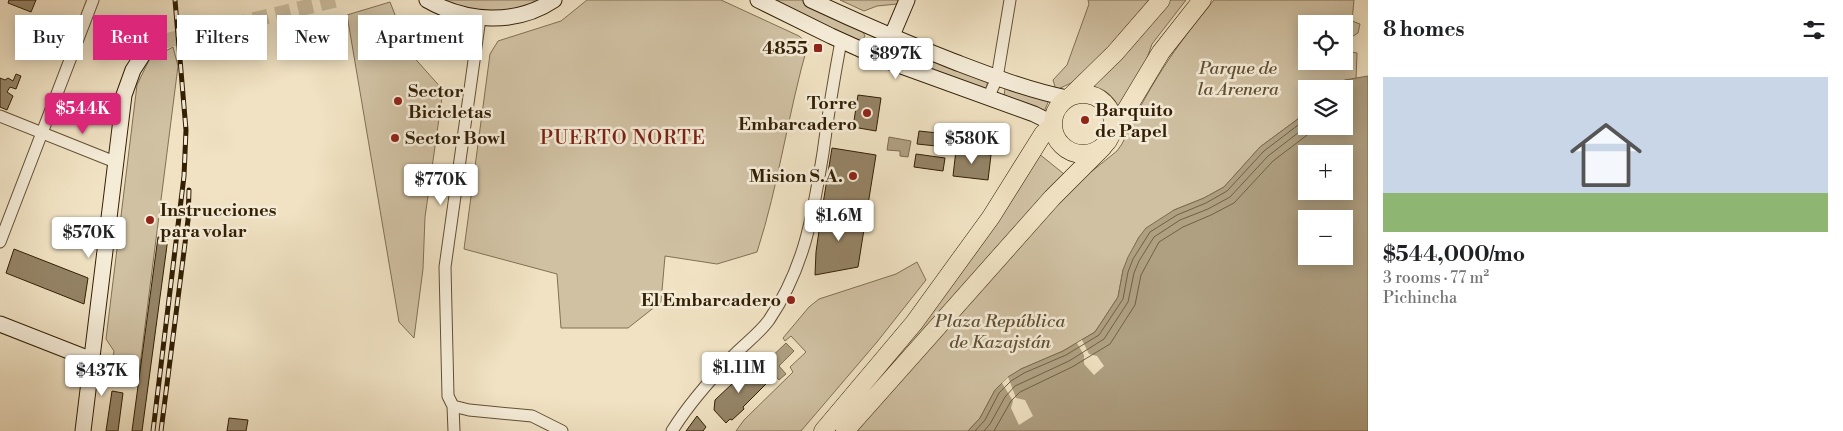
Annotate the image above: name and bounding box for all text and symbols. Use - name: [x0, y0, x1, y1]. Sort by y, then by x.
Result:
- chip: Buy: [15, 15, 83, 60]
- chip: Rent: [93, 15, 167, 60]
- chip: Filters: [177, 15, 267, 60]
- chip: New: [277, 15, 348, 60]
- chip: Apartment: [358, 15, 482, 60]
- map controls: [1298, 15, 1353, 265]
- button: locate: [1298, 15, 1353, 70]
- icon: filters: [1800, 16, 1828, 44]
- text: 8 homes: [1383, 17, 1465, 43]
- place label: 4855: [762, 37, 808, 60]
- pin: $897K: [861, 38, 931, 80]
- marker: 4855: [812, 42, 824, 54]
- text: $897K: [870, 44, 922, 64]
- park label: Parque de la Arenera: [1197, 57, 1280, 101]
- place label: Sector Bicicletas: [408, 80, 492, 124]
- button: layers: [1298, 80, 1353, 135]
- pin: $544K: [48, 92, 118, 135]
- place label: Torre Embarcadero: [738, 92, 857, 136]
- marker: Sector Bicicletas: [392, 95, 404, 107]
- text: $544K: [56, 99, 110, 119]
- place label: Barquito de Papel: [1095, 99, 1173, 143]
- marker: Torre Embarcadero: [861, 107, 873, 119]
- icon: home: [1561, 110, 1651, 200]
- marker: Barquito de Papel: [1079, 114, 1091, 126]
- pin: $580K: [937, 122, 1007, 165]
- district label: PUERTO NORTE: [540, 126, 706, 150]
- place label: Sector Bowl: [405, 127, 506, 150]
- text: $580K: [945, 129, 999, 149]
- marker: Sector Bowl: [389, 132, 401, 144]
- button: +: [1298, 145, 1353, 200]
- pin: $770K: [406, 164, 476, 206]
- place label: Mision S.A.: [749, 165, 843, 188]
- text: $770K: [415, 170, 467, 190]
- marker: Mision S.A.: [847, 170, 859, 182]
- place label: Instrucciones para volar: [160, 199, 277, 243]
- pin: $1.6M: [804, 200, 874, 242]
- text: $1.6M: [816, 206, 862, 226]
- button: −: [1298, 210, 1353, 265]
- marker: Instrucciones para volar: [144, 214, 156, 226]
- pin: $570K: [54, 216, 124, 259]
- text: $570K: [63, 223, 115, 243]
- text: $544,000/mo: [1383, 242, 1525, 268]
- text: 3 rooms · 77 m²: [1383, 268, 1489, 288]
- text: Pichincha: [1383, 288, 1457, 308]
- place label: El Embarcadero: [641, 289, 781, 312]
- marker: El Embarcadero: [785, 294, 797, 306]
- park label: Plaza República de Kazajstán: [934, 310, 1066, 354]
- pin: $1.11M: [698, 352, 780, 394]
- pin: $437K: [67, 354, 137, 397]
- text: $1.11M: [713, 358, 765, 378]
- text: $437K: [76, 361, 128, 381]

